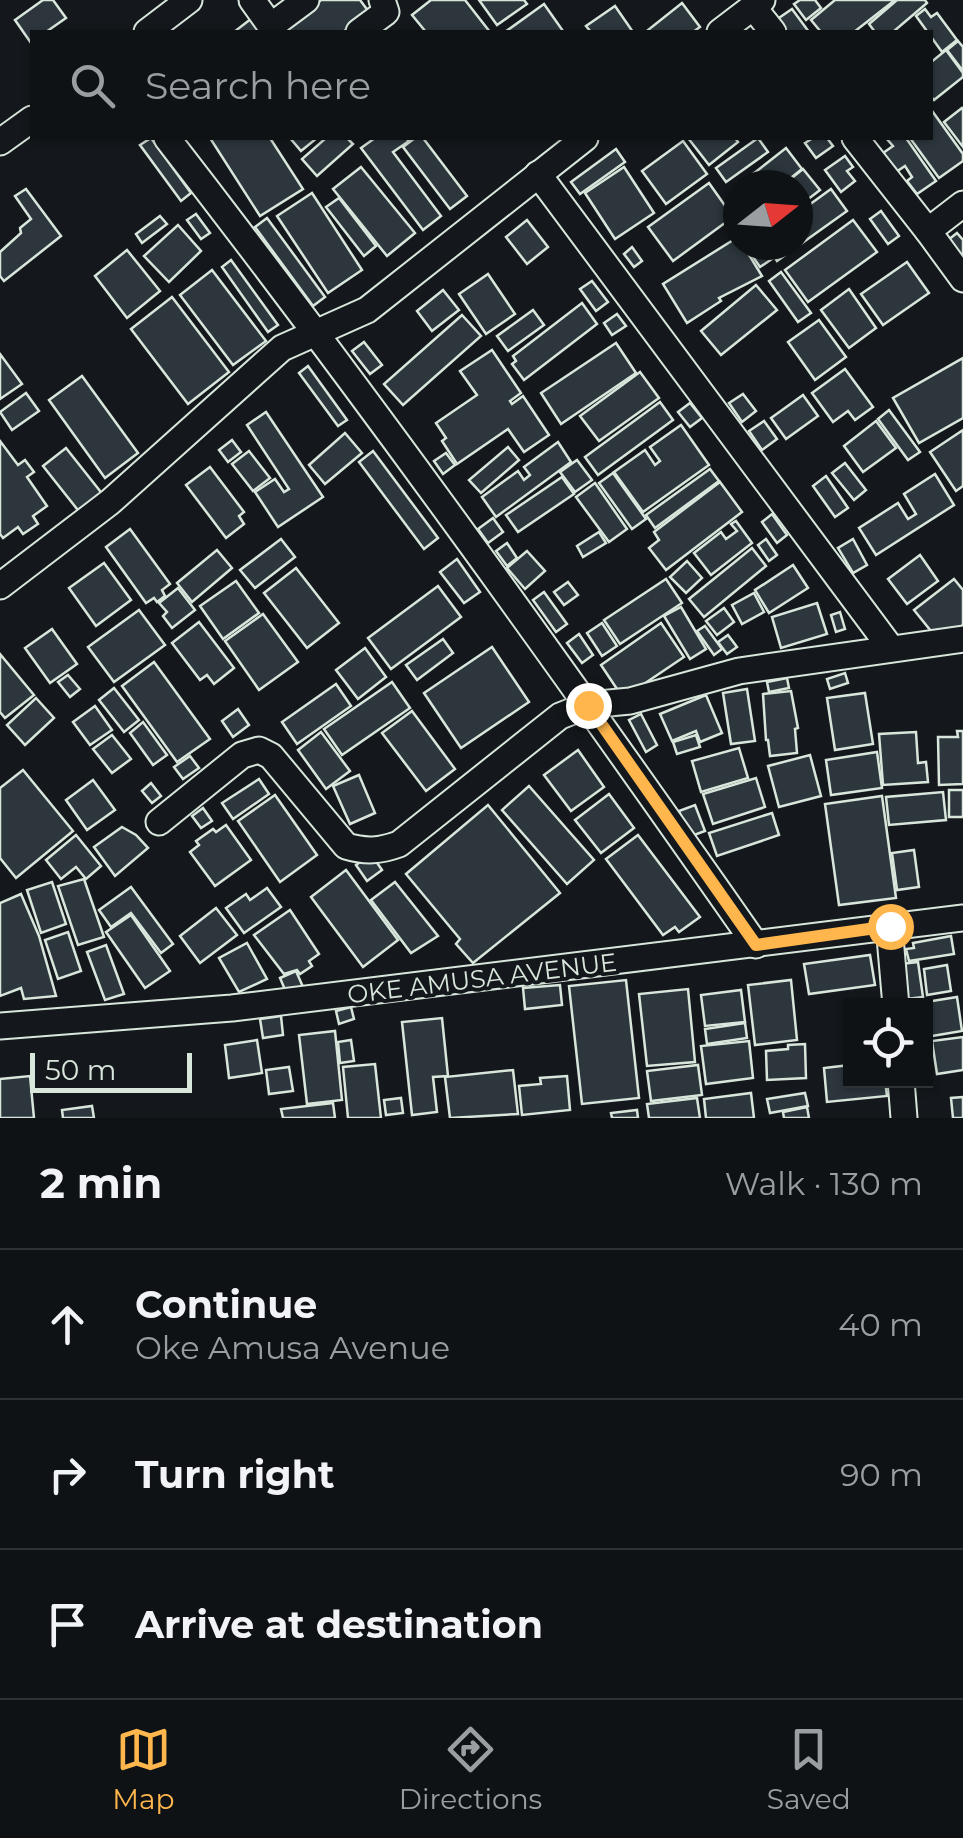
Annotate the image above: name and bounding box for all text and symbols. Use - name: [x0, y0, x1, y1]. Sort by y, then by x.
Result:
- search box: [30, 30, 933, 140]
- icon: search: [65, 58, 120, 113]
- text: Search here: [145, 62, 371, 109]
- north arrow: [723, 170, 813, 260]
- route end: [566, 683, 612, 729]
- route start: [868, 904, 914, 950]
- street label: OKE AMUSA AVENUE: [346, 947, 618, 1009]
- map controls: [843, 998, 933, 1088]
- button: locate: [843, 998, 933, 1088]
- scale bar: [30, 1048, 192, 1092]
- text: 50 m: [45, 1053, 116, 1087]
- text: 2 min: [40, 1157, 162, 1209]
- text: Walk · 130 m: [725, 1164, 923, 1203]
- text: Continue: [135, 1281, 317, 1328]
- icon: ahead: [40, 1297, 95, 1352]
- text: 40 m: [838, 1305, 923, 1344]
- text: Oke Amusa Avenue: [135, 1328, 450, 1367]
- icon: right: [40, 1447, 95, 1502]
- text: Turn right: [135, 1451, 334, 1498]
- text: 90 m: [840, 1455, 923, 1494]
- icon: arrive: [40, 1597, 95, 1652]
- text: Arrive at destination: [135, 1601, 543, 1648]
- tab: Map: [112, 1722, 174, 1816]
- tab: Directions: [399, 1722, 542, 1816]
- tab: Saved: [767, 1722, 851, 1816]

